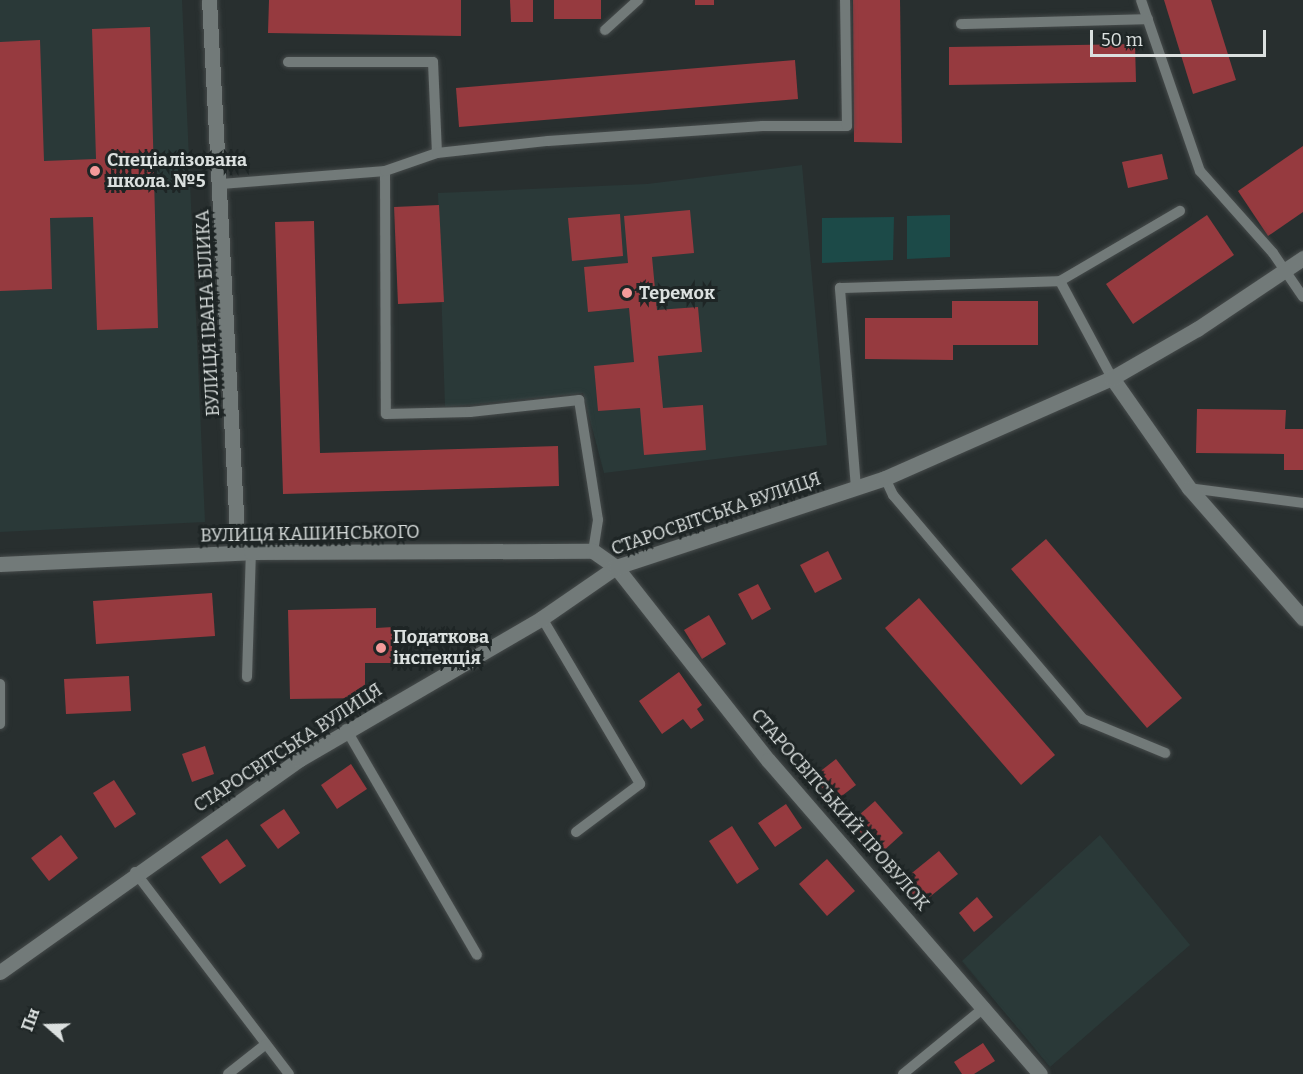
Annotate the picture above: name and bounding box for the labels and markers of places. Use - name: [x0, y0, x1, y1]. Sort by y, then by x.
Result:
- place label: Спеціалізована школа. №5: [107, 150, 247, 192]
- marker: Спеціалізована школа. №5: [88, 164, 102, 178]
- place label: Теремок: [639, 282, 715, 304]
- marker: Теремок: [620, 286, 634, 300]
- place label: Податкова інспекція: [393, 627, 489, 670]
- marker: Податкова інспекція: [374, 641, 388, 655]

